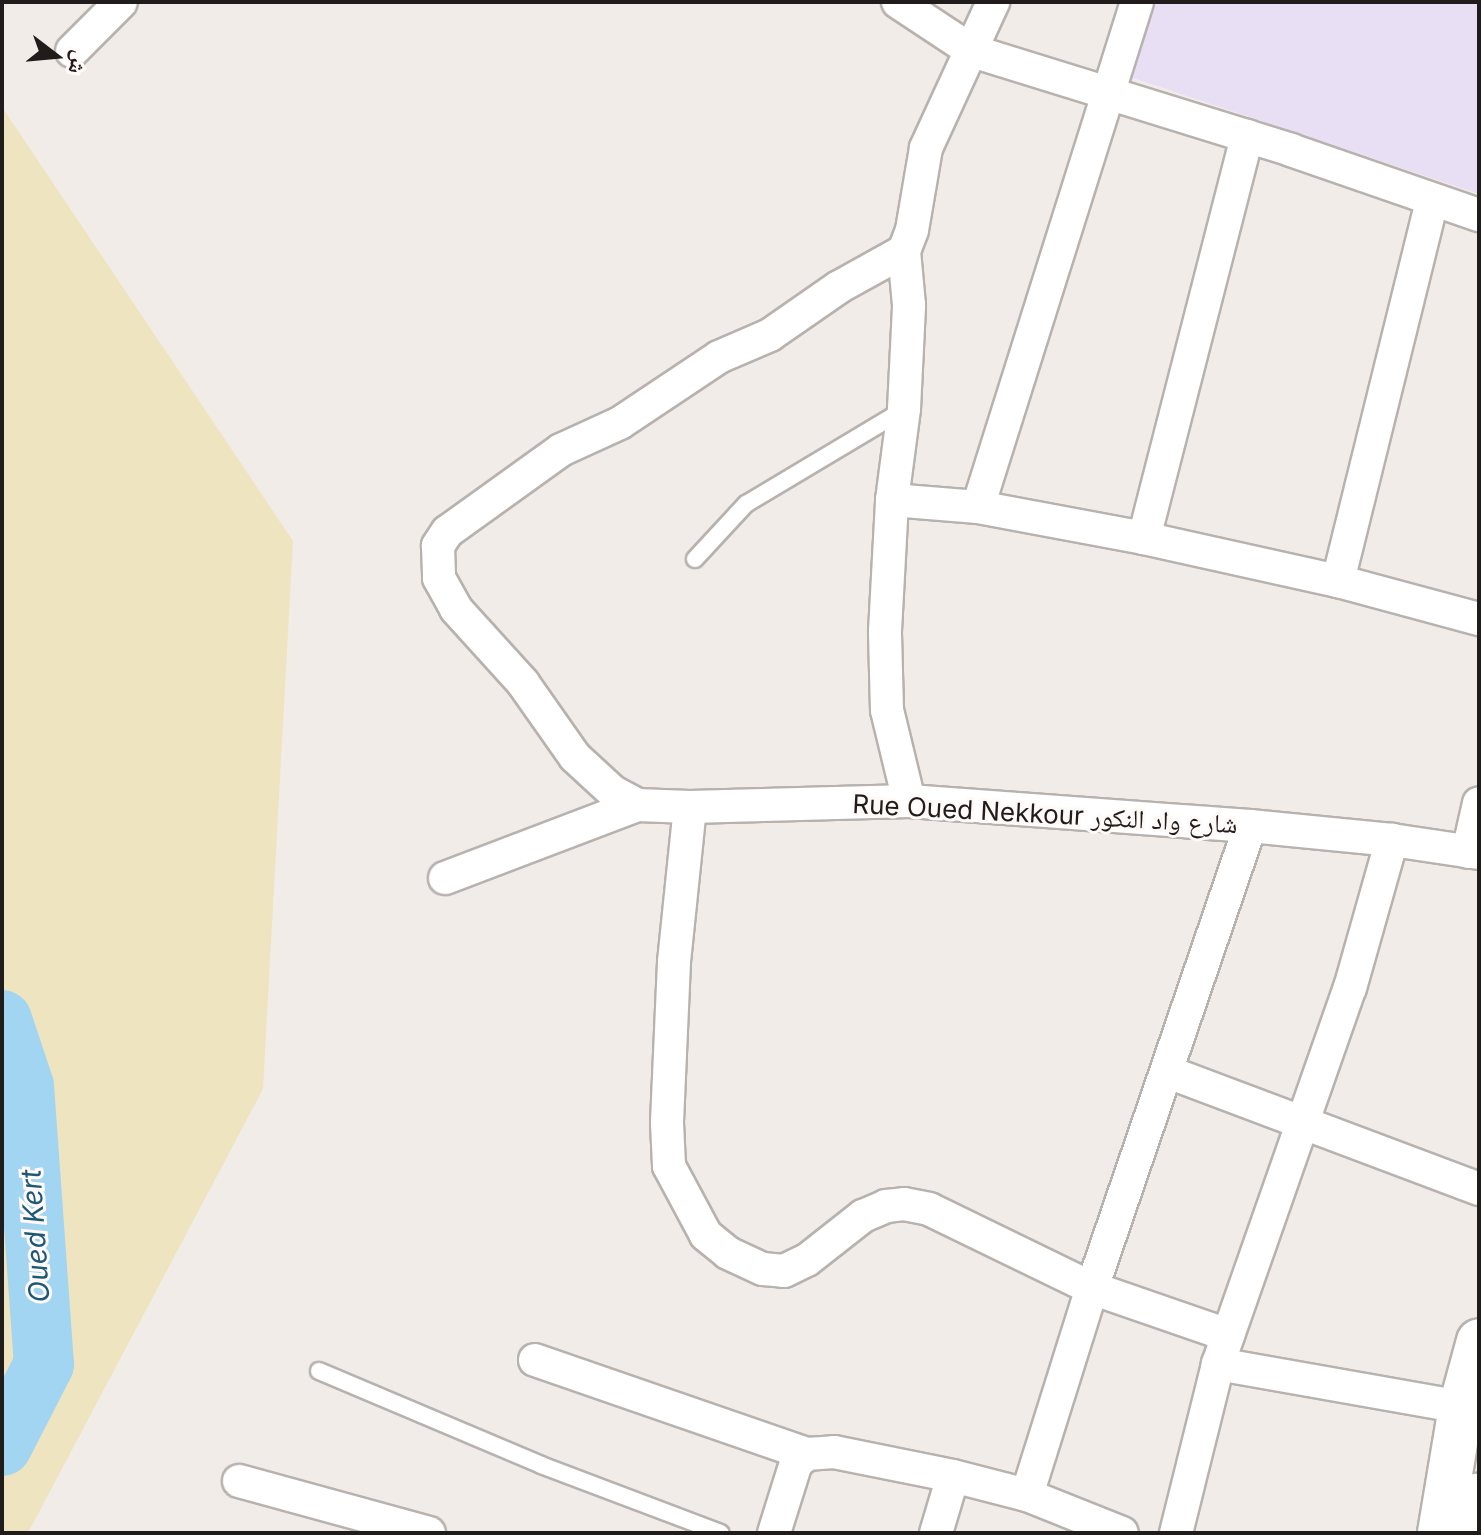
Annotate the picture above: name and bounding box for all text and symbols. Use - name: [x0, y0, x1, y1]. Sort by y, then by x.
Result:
- north arrow: [16, 16, 96, 96]
- text: ش: [63, 48, 95, 77]
- street label: Rue Oued Nekkour شارع واد النکور: [852, 788, 1238, 840]
- water label: Oued Kert: [14, 1168, 56, 1304]

